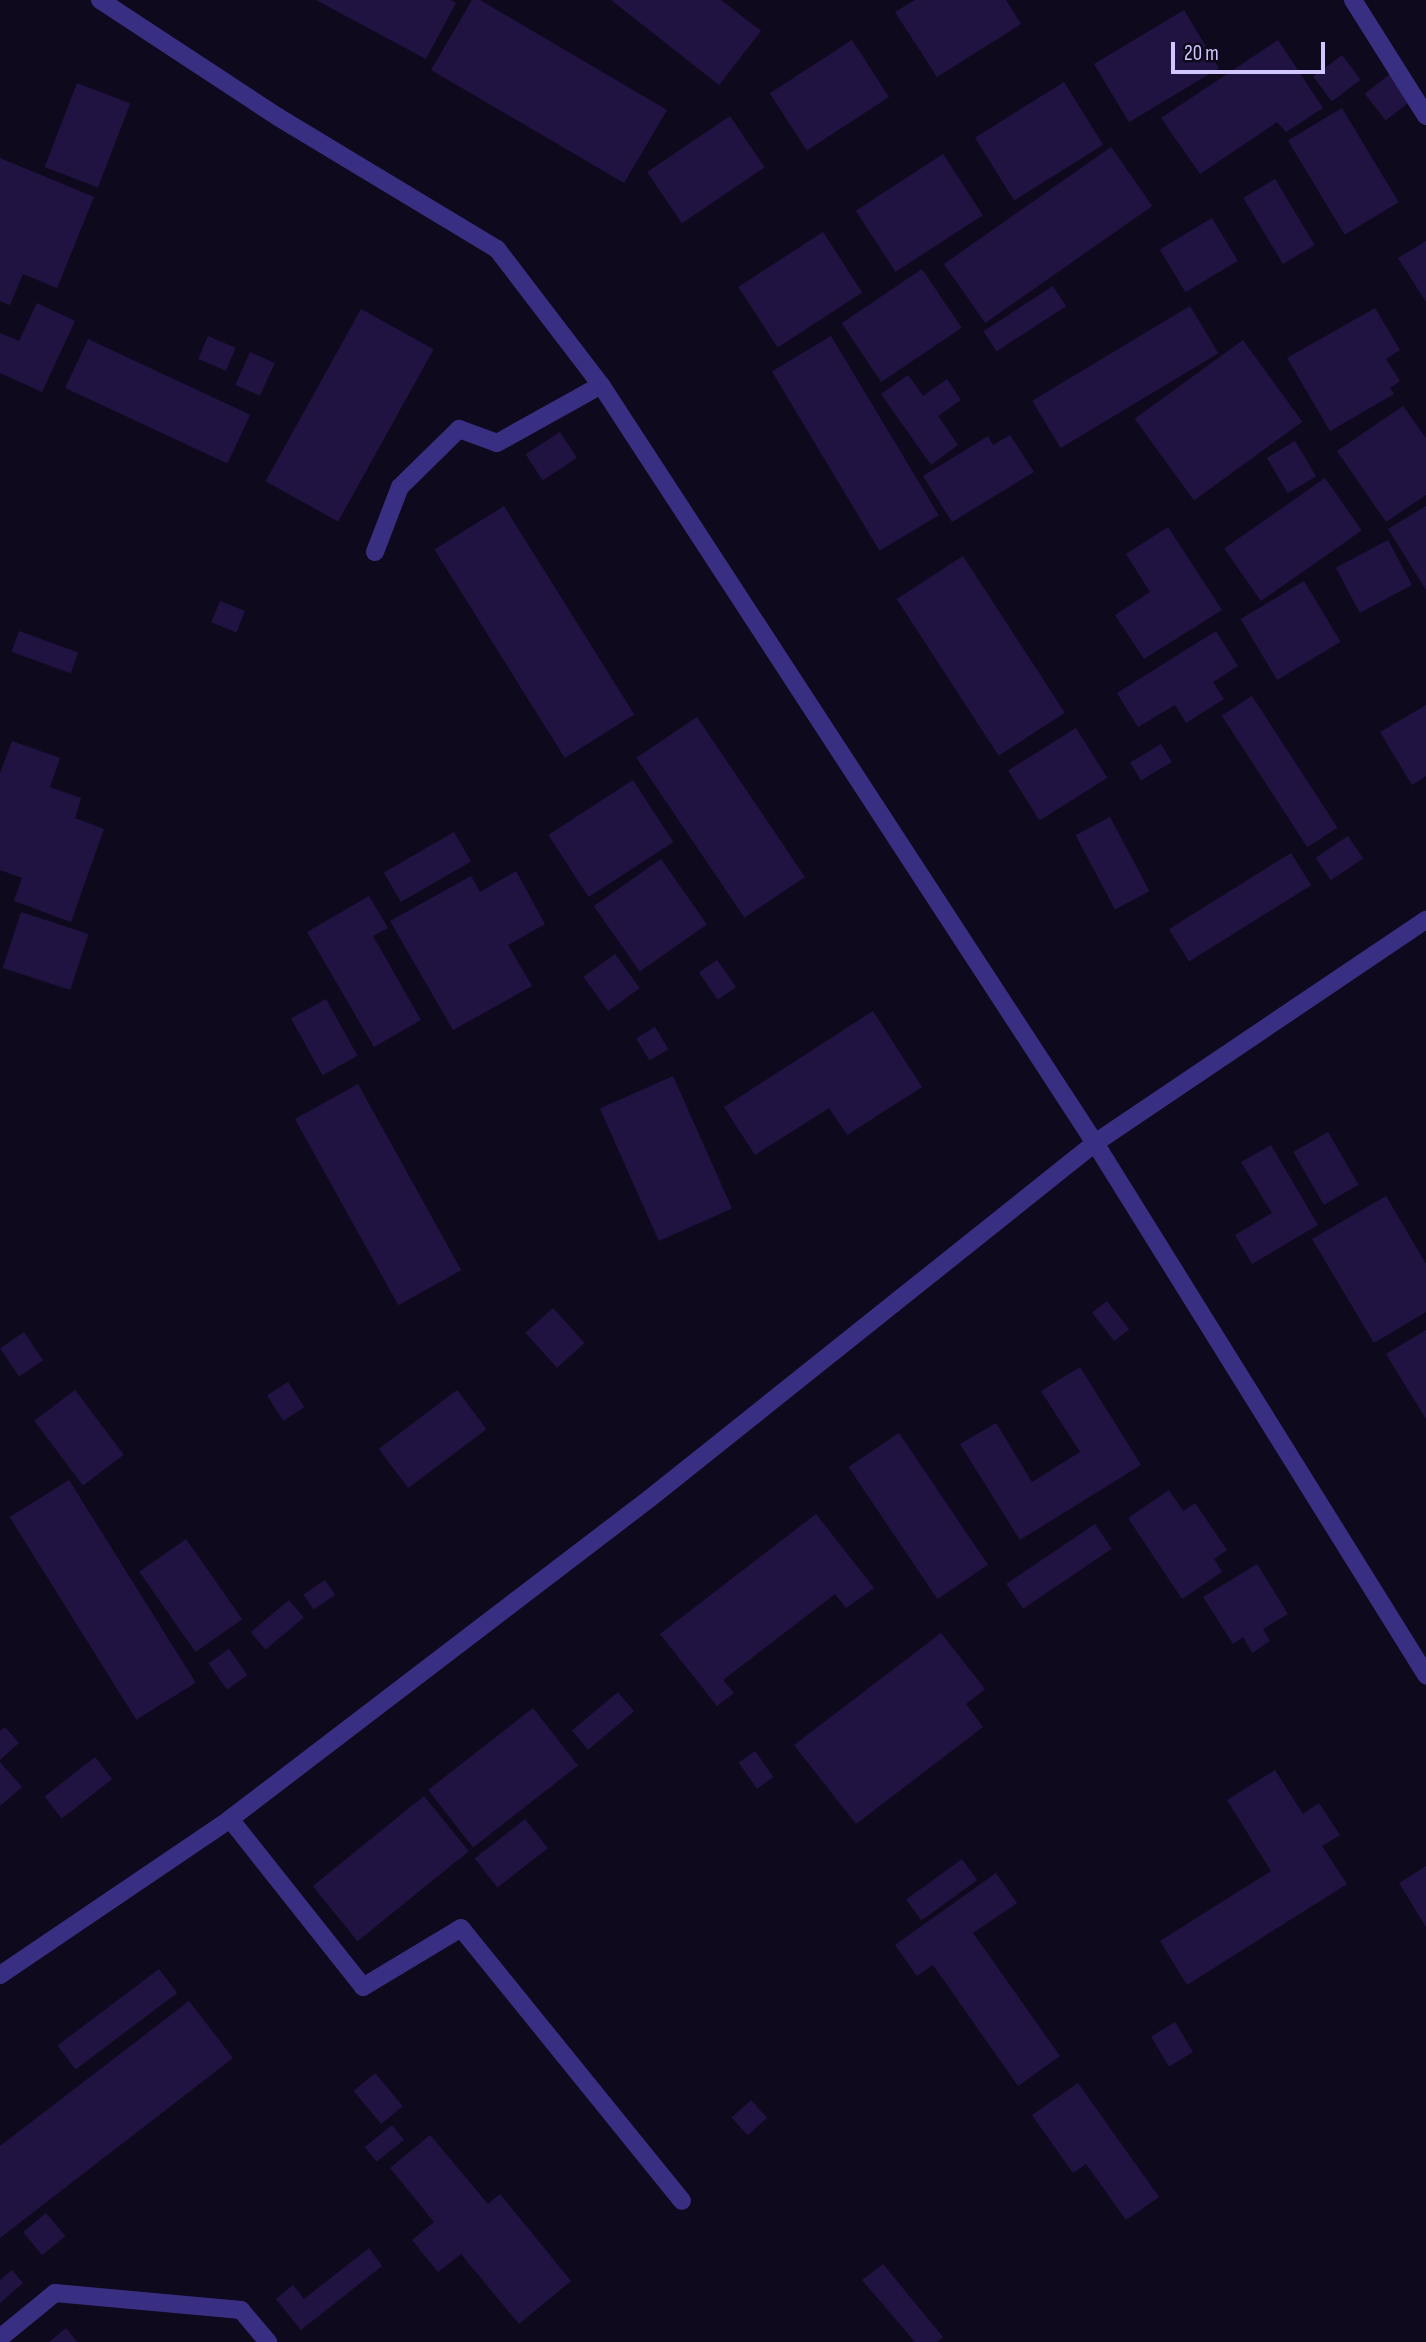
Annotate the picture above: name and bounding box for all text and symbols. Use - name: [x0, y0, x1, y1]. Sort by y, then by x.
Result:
- scale bar: [1174, 28, 1328, 72]
- text: 20 m: [1184, 41, 1219, 66]

